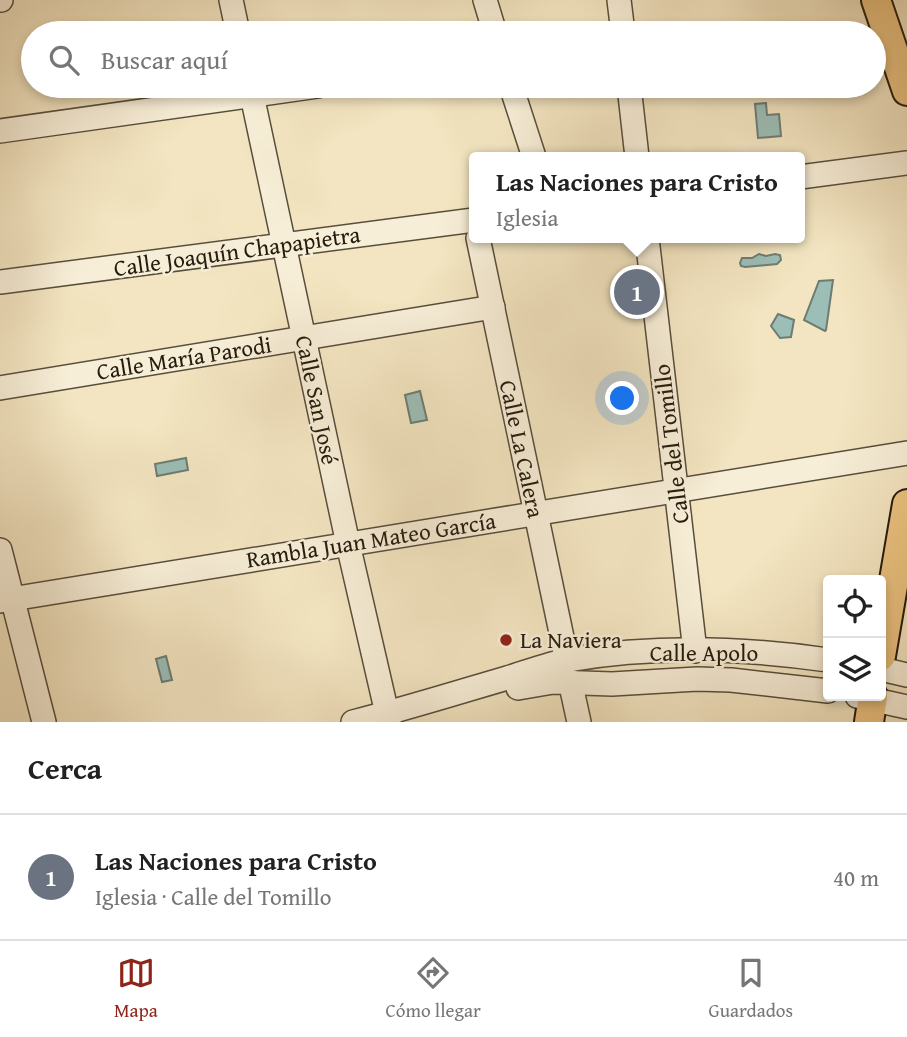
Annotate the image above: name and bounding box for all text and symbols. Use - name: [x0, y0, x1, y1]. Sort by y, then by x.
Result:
- search box: [21, 21, 886, 98]
- text: Buscar aquí: [101, 40, 228, 79]
- icon: search: [45, 41, 83, 79]
- popup: [469, 152, 805, 243]
- text: Las Naciones para Cristo: [496, 162, 778, 201]
- text: Iglesia: [496, 201, 558, 234]
- street label: Calle Joaquín Chapapietra: [112, 217, 362, 284]
- pin: 1: [614, 266, 660, 318]
- street label: Calle María Parodi: [94, 327, 274, 388]
- street label: Calle San José: [288, 332, 347, 467]
- street label: Calle del Tomillo: [644, 362, 697, 526]
- street label: Calle La Calera: [492, 377, 553, 521]
- your location: [605, 381, 639, 415]
- street label: Rambla Juan Mateo García: [244, 503, 498, 576]
- map controls: [823, 575, 886, 701]
- button: locate: [823, 575, 886, 638]
- place label: La Naviera: [520, 623, 622, 656]
- marker: La Naviera: [498, 632, 514, 648]
- street label: Calle Apolo: [650, 636, 758, 669]
- button: layers: [823, 638, 886, 701]
- text: Cerca: [28, 746, 102, 790]
- text: Las Naciones para Cristo: [95, 841, 377, 880]
- text: 1: [45, 861, 57, 894]
- text: 40 m: [833, 861, 879, 894]
- text: Iglesia · Calle del Tomillo: [95, 880, 332, 913]
- tab: Mapa: [114, 954, 158, 1024]
- tab: Cómo llegar: [385, 954, 481, 1024]
- tab: Guardados: [708, 954, 793, 1024]

